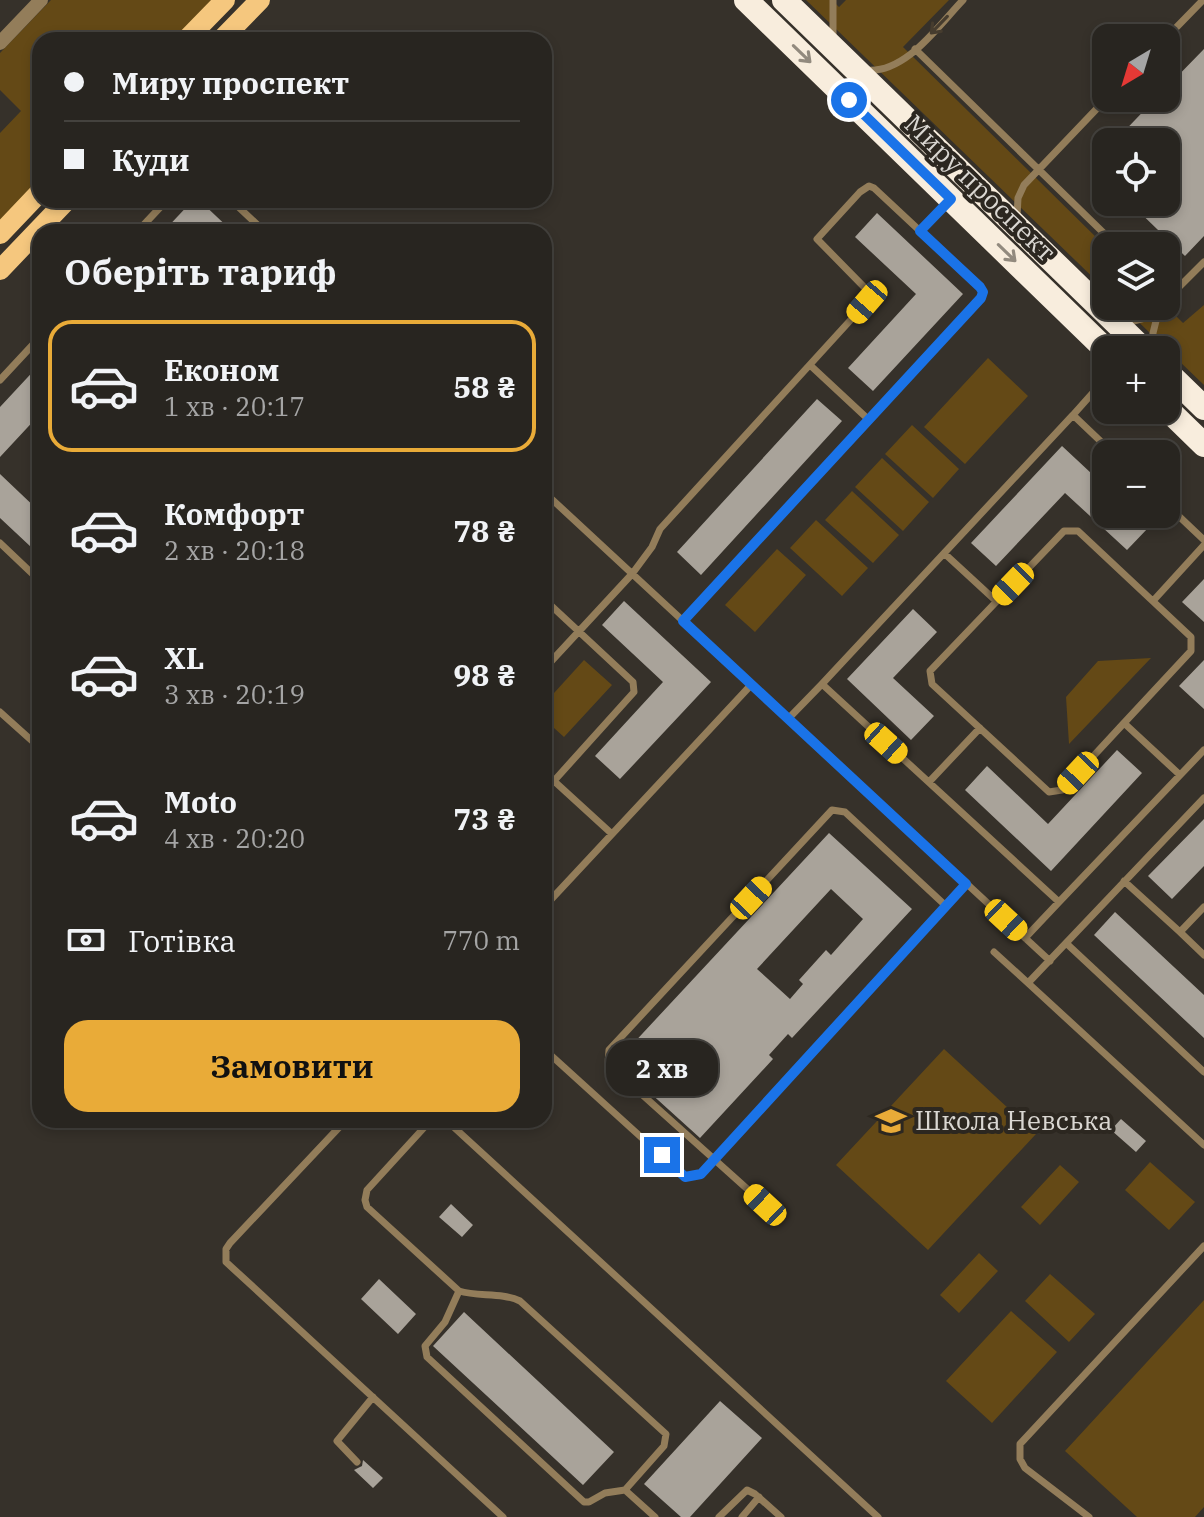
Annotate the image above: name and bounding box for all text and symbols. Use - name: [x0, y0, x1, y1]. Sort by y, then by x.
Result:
- one-way arrow: [930, 15, 949, 35]
- north arrow: [1092, 24, 1180, 112]
- map controls: [1092, 24, 1180, 528]
- one-way arrow: [792, 45, 812, 64]
- text: Миру проспект: [112, 63, 349, 102]
- route start: [831, 82, 867, 118]
- street label: Миру проспект: [898, 107, 1063, 268]
- button: locate: [1092, 128, 1180, 216]
- text: Куди: [112, 140, 189, 179]
- button: layers: [1092, 232, 1180, 320]
- one-way arrow: [997, 244, 1017, 263]
- text: Оберіть тариф: [64, 248, 337, 295]
- car: [842, 276, 892, 328]
- button: +: [1092, 336, 1180, 424]
- icon: car: [68, 350, 140, 422]
- text: Економ: [164, 350, 279, 389]
- text: 58 ₴: [453, 367, 516, 406]
- text: 1 хв · 20:17: [164, 389, 305, 423]
- button: −: [1092, 440, 1180, 528]
- icon: car: [68, 494, 140, 566]
- text: Комфорт: [164, 494, 305, 533]
- text: 78 ₴: [453, 511, 516, 550]
- text: 2 хв · 20:18: [164, 533, 305, 567]
- car: [988, 558, 1038, 610]
- icon: car: [68, 638, 140, 710]
- text: XL: [164, 638, 204, 677]
- text: 98 ₴: [453, 655, 516, 694]
- text: 3 хв · 20:19: [164, 677, 305, 711]
- car: [860, 718, 912, 768]
- car: [1053, 747, 1103, 799]
- icon: car: [68, 782, 140, 854]
- text: Moto: [164, 782, 237, 821]
- text: 73 ₴: [453, 799, 516, 838]
- text: 4 хв · 20:20: [164, 821, 305, 855]
- car: [726, 872, 776, 924]
- car: [980, 895, 1032, 945]
- icon: cash: [64, 918, 108, 962]
- text: Готівка: [128, 921, 236, 960]
- text: 770 m: [442, 923, 520, 957]
- button: Замовити: [64, 1020, 520, 1112]
- callout: 2 хв: [606, 1039, 718, 1095]
- text: 2 хв: [636, 1051, 688, 1085]
- place label: Школа Невська: [915, 1103, 1112, 1137]
- school or university icon: Школа Невська: [874, 1104, 908, 1138]
- route end: [644, 1137, 680, 1173]
- car: [739, 1180, 791, 1230]

